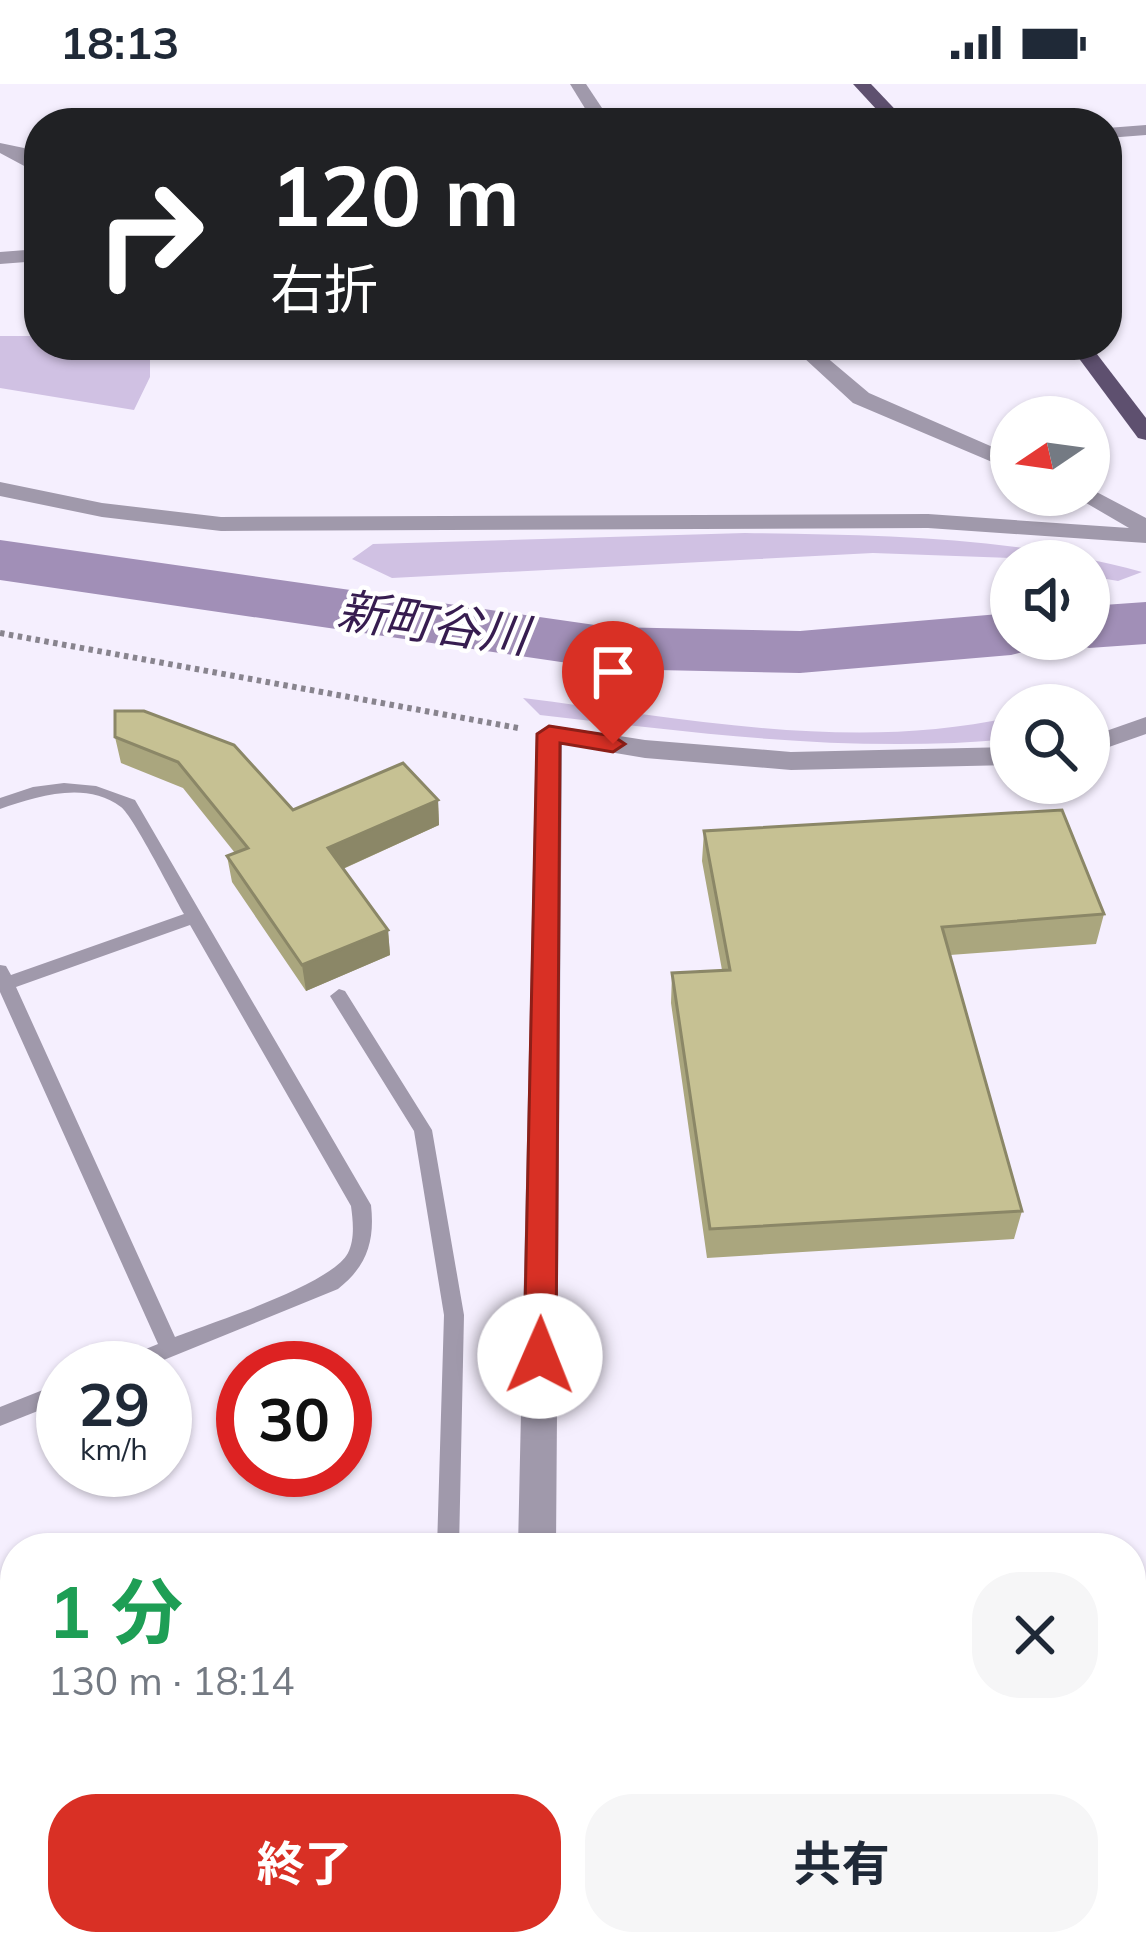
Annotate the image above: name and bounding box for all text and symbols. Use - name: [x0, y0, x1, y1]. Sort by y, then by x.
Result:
- text: 18:13: [60, 14, 179, 70]
- text: 120 m: [270, 142, 520, 247]
- icon: right: [72, 156, 228, 312]
- text: 右折: [270, 255, 378, 323]
- north arrow: [990, 396, 1110, 516]
- map controls: [990, 396, 1110, 804]
- button: sound: [990, 540, 1110, 660]
- water label: 新町谷川: [334, 579, 537, 666]
- pin: [562, 621, 664, 744]
- icon: arrive: [580, 639, 646, 705]
- button: search: [990, 684, 1110, 804]
- position arrow: [477, 1293, 603, 1419]
- speed limit sign: 30: [216, 1341, 372, 1497]
- text: 29: [78, 1366, 150, 1441]
- text: km/h: [80, 1430, 148, 1468]
- text: 1 分: [48, 1566, 183, 1656]
- button: close: [972, 1572, 1098, 1698]
- text: 130 m · 18:14: [48, 1656, 294, 1705]
- button: 終了: [48, 1794, 561, 1932]
- button: 共有: [585, 1794, 1098, 1932]

